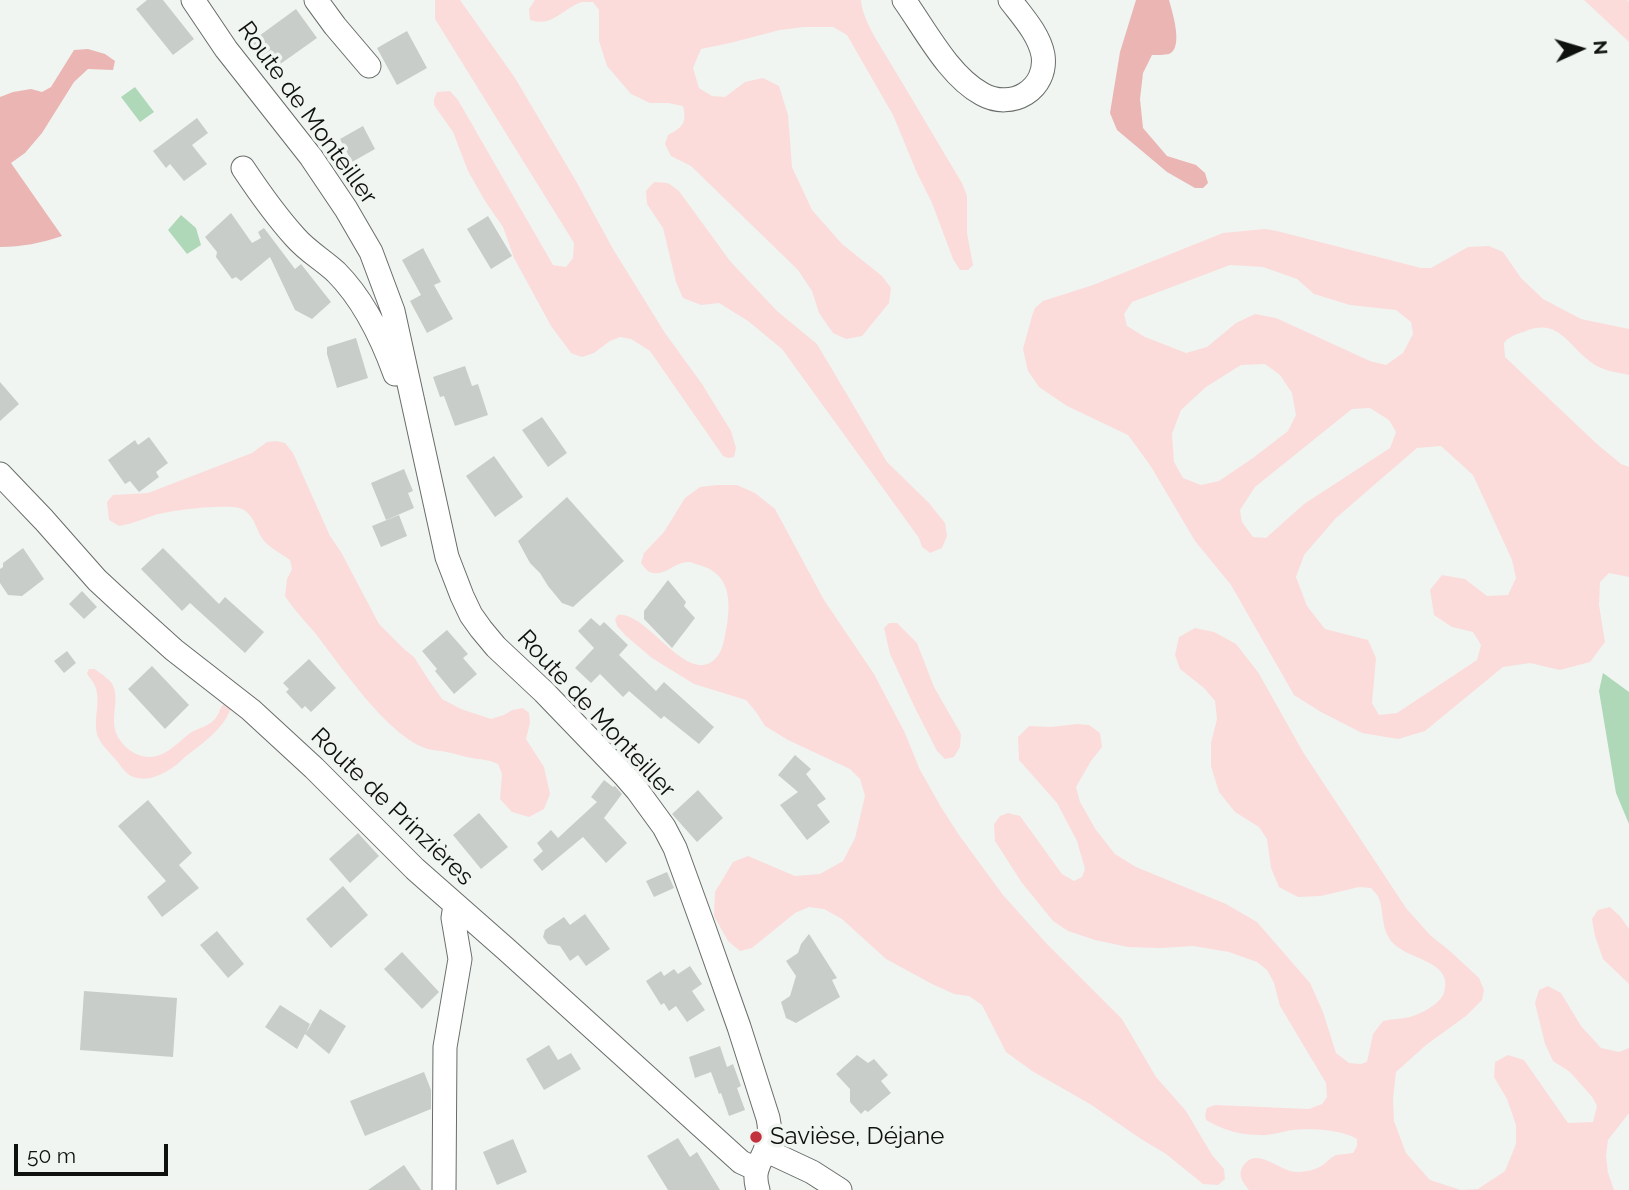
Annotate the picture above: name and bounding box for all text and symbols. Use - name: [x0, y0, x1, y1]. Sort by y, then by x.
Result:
- north arrow: [1545, 14, 1615, 84]
- street label: Route de Monteiller: [231, 16, 383, 210]
- text: N: [1589, 40, 1612, 56]
- street label: Route de Monteiller: [511, 624, 681, 804]
- street label: Route de Prinzières: [305, 722, 479, 892]
- place label: Savièse, Déjane: [770, 1123, 944, 1151]
- marker: Savièse, Déjane: [748, 1129, 764, 1145]
- scale bar: [18, 1130, 172, 1174]
- text: 50 m: [27, 1143, 76, 1168]

